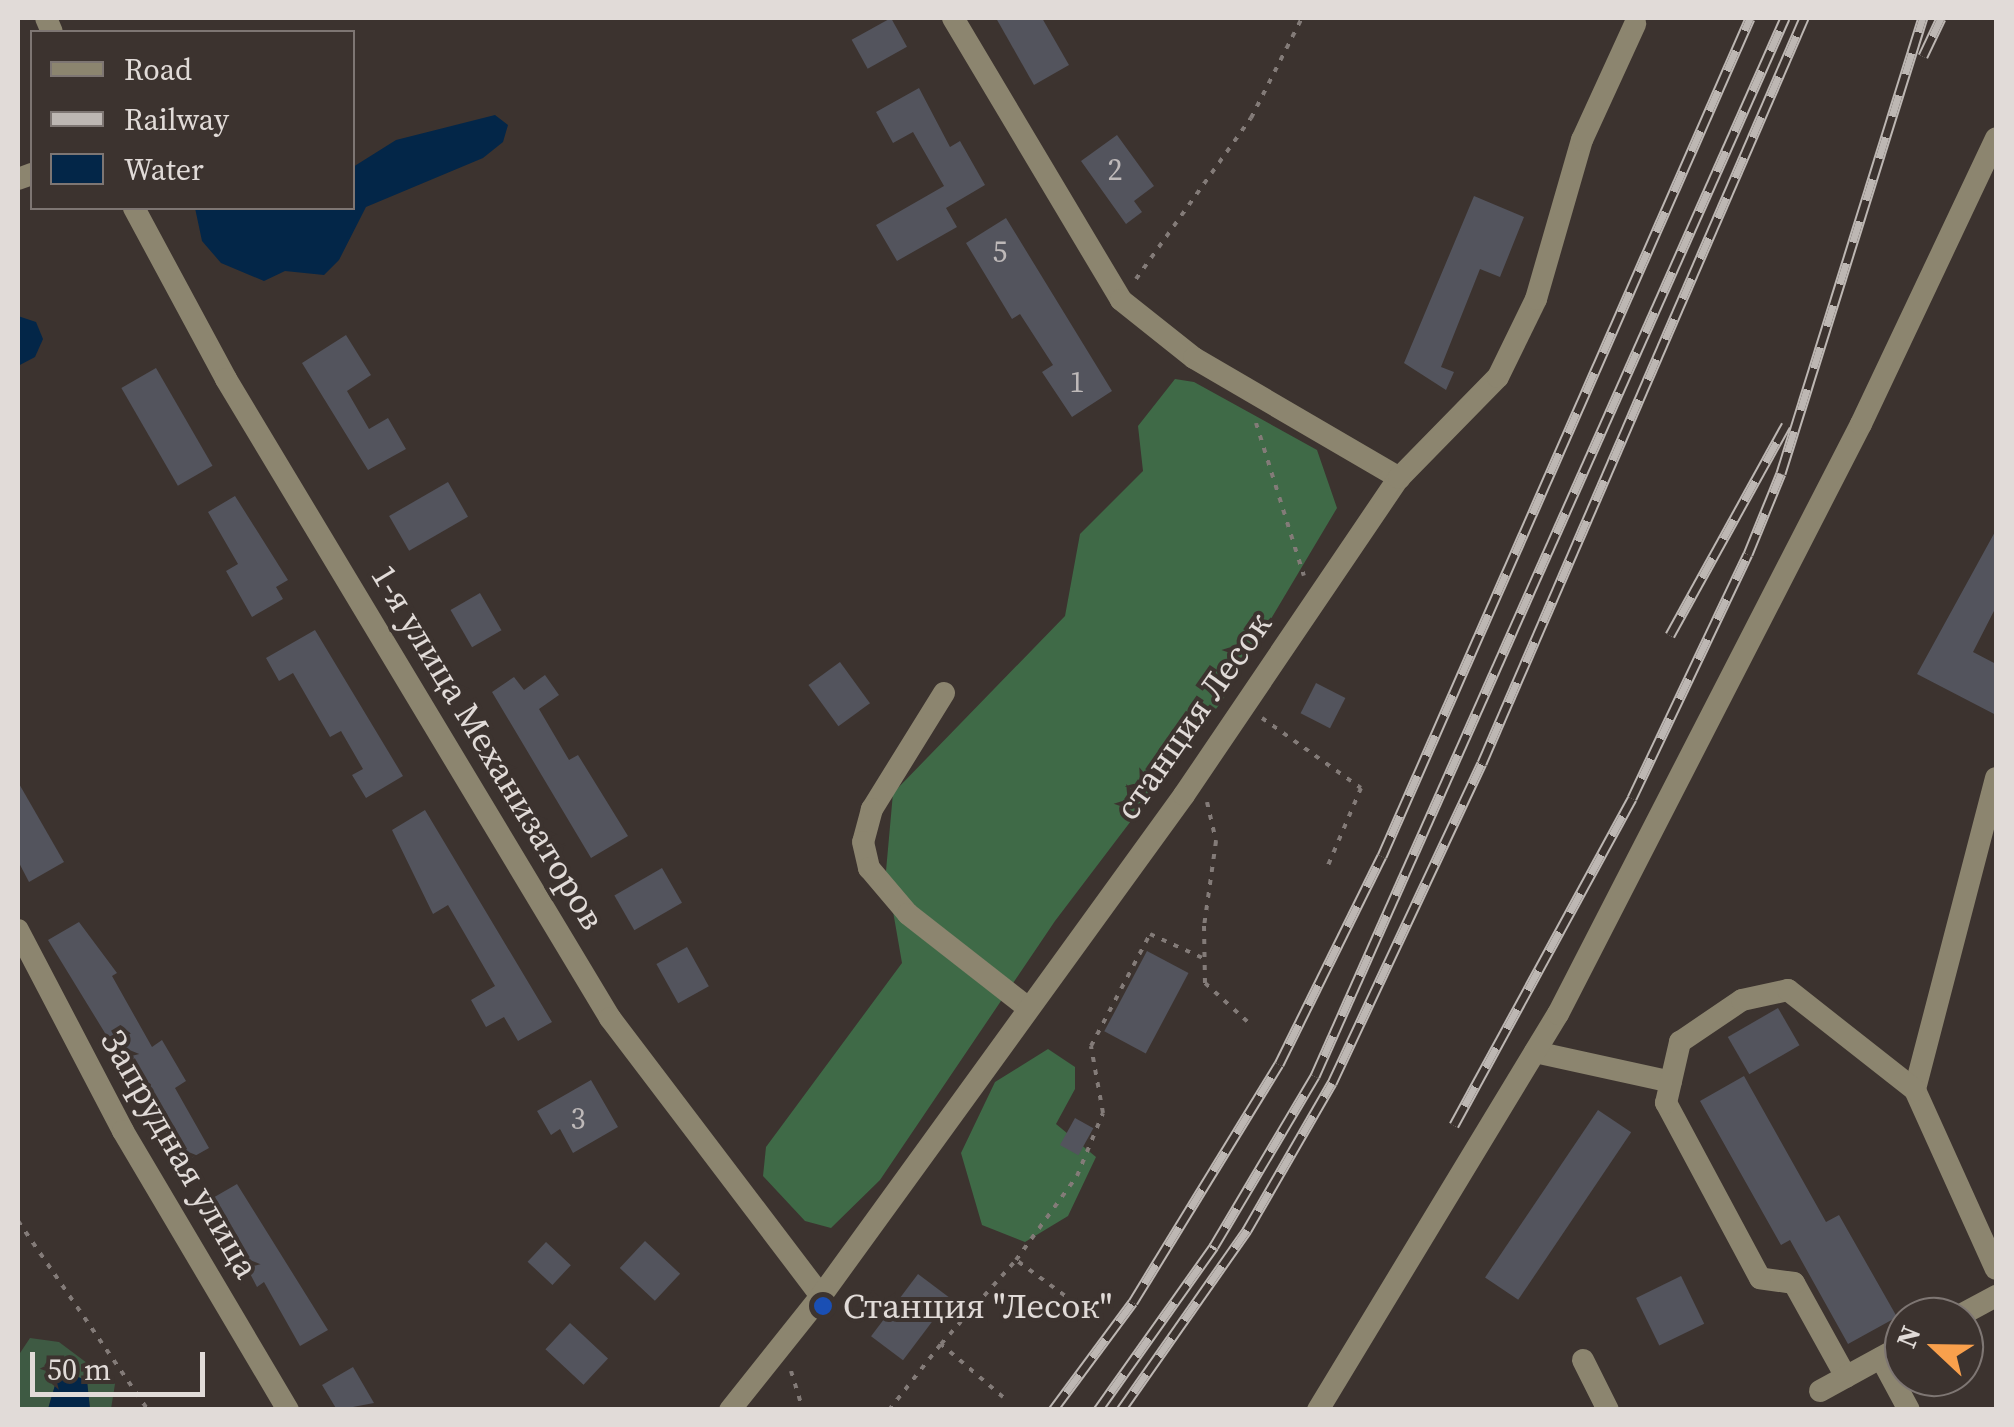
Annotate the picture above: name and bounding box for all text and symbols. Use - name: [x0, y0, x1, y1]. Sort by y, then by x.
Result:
- legend: [30, 30, 355, 210]
- text: Road: [124, 49, 192, 90]
- text: Railway: [124, 99, 229, 140]
- text: Water: [124, 149, 204, 190]
- house number: 2: [1108, 152, 1122, 188]
- house number: 5: [993, 234, 1007, 270]
- house number: 1: [1070, 364, 1084, 400]
- street label: 1-я улица Механизаторов: [362, 557, 614, 937]
- street label: станция Лесок: [1106, 604, 1280, 828]
- street label: Запрудная улица: [92, 1022, 268, 1286]
- house number: 3: [571, 1101, 585, 1137]
- place label: Станция "Лесок": [843, 1285, 1112, 1327]
- marker: Станция "Лесок": [812, 1295, 834, 1317]
- north arrow: [1884, 1297, 1984, 1397]
- text: N: [1887, 1320, 1929, 1353]
- scale bar: [35, 1332, 210, 1394]
- text: 50 m: [47, 1349, 111, 1390]

